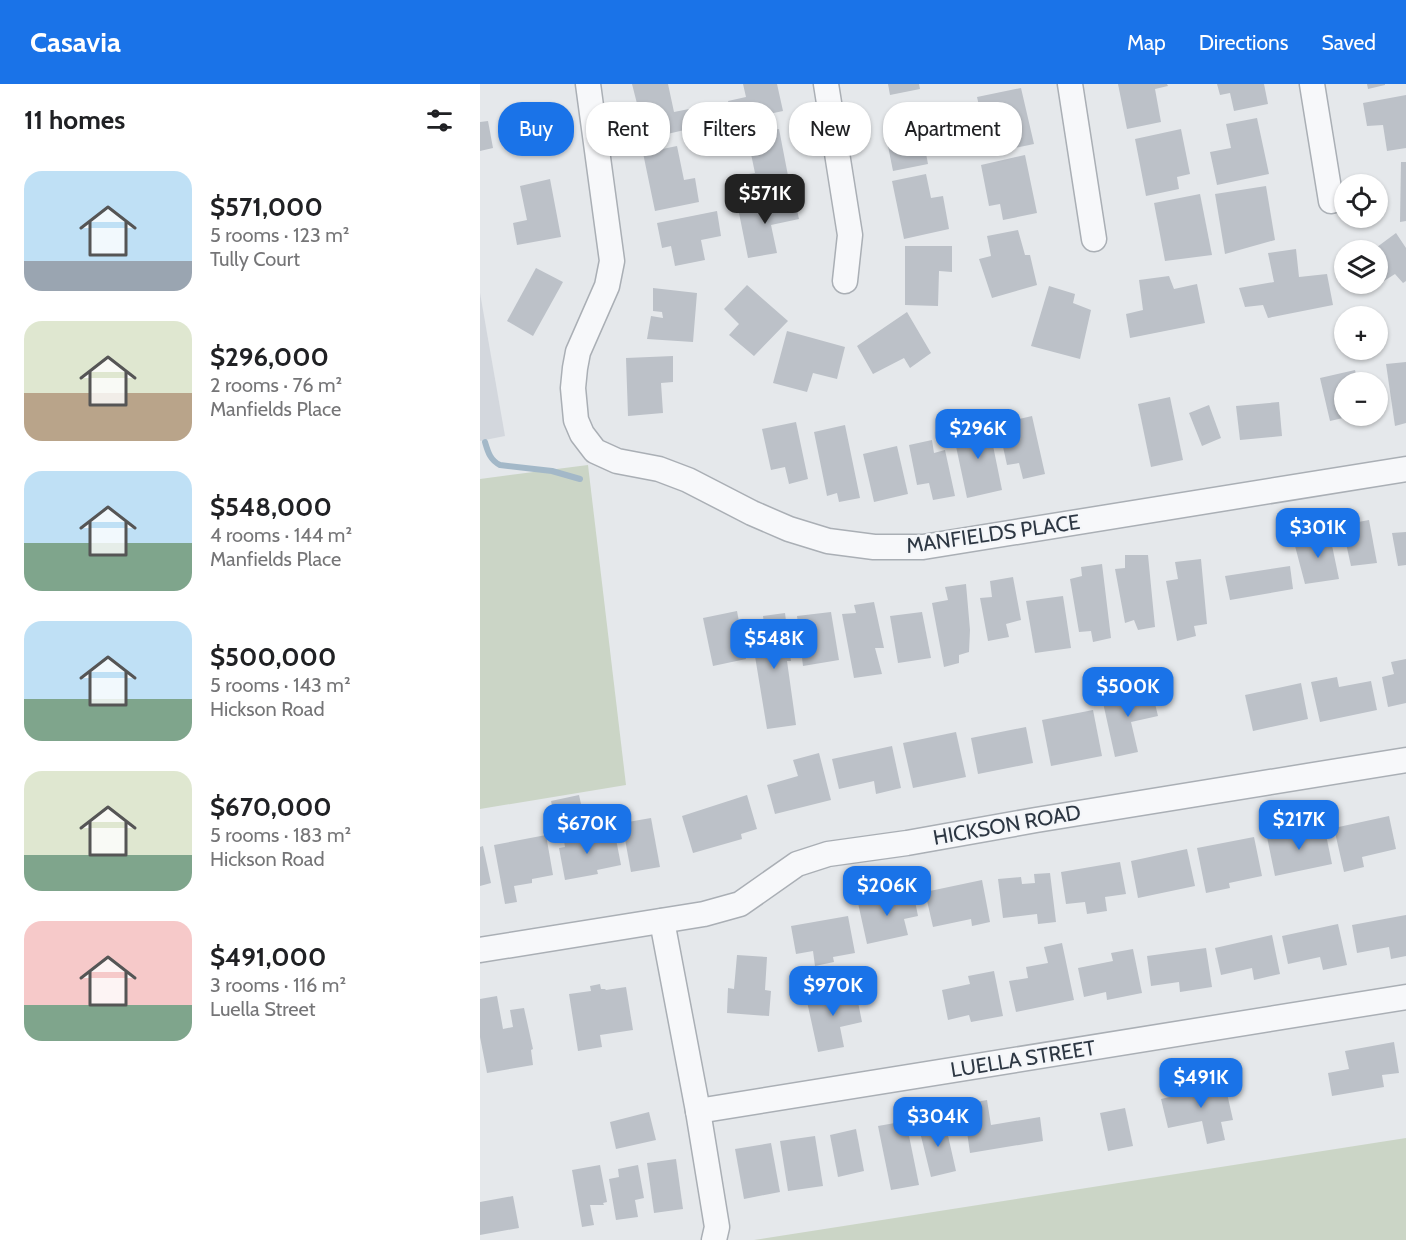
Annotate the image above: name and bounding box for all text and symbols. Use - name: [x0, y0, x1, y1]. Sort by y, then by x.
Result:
- text: Casavia: [30, 25, 121, 59]
- text: Map: [1127, 30, 1166, 55]
- text: Directions: [1199, 30, 1288, 55]
- text: Saved: [1321, 30, 1376, 55]
- chip: Buy: [498, 102, 574, 156]
- chip: Rent: [586, 102, 670, 156]
- chip: Filters: [682, 102, 777, 156]
- chip: New: [789, 102, 871, 156]
- chip: Apartment: [883, 102, 1022, 156]
- text: 11 homes: [24, 104, 125, 136]
- icon: filters: [423, 104, 456, 137]
- pin: $571K: [723, 174, 807, 225]
- map controls: [1334, 174, 1388, 426]
- button: locate: [1334, 174, 1388, 228]
- text: $571K: [739, 181, 791, 205]
- text: $571,000: [210, 191, 323, 223]
- icon: home: [72, 195, 144, 267]
- text: 5 rooms · 123 m²: [210, 223, 349, 247]
- button: layers: [1334, 240, 1388, 294]
- text: Tully Court: [210, 247, 300, 271]
- button: +: [1334, 306, 1388, 360]
- text: $296,000: [210, 341, 329, 373]
- icon: home: [72, 345, 144, 417]
- button: −: [1334, 372, 1388, 426]
- text: 2 rooms · 76 m²: [210, 373, 342, 397]
- text: Manfields Place: [210, 397, 341, 421]
- pin: $296K: [936, 409, 1020, 460]
- text: $296K: [949, 416, 1007, 440]
- text: $548,000: [210, 491, 332, 523]
- icon: home: [72, 495, 144, 567]
- pin: $301K: [1276, 508, 1360, 559]
- street label: MANFIELDS PLACE: [904, 509, 1081, 558]
- text: $301K: [1290, 515, 1346, 539]
- text: 4 rooms · 144 m²: [210, 523, 352, 547]
- text: Manfields Place: [210, 547, 341, 571]
- pin: $548K: [732, 619, 816, 670]
- text: $548K: [744, 626, 804, 650]
- text: $500,000: [210, 641, 336, 673]
- icon: home: [72, 645, 144, 717]
- pin: $500K: [1086, 667, 1170, 718]
- text: 5 rooms · 143 m²: [210, 673, 351, 697]
- text: $500K: [1096, 674, 1160, 698]
- text: Hickson Road: [210, 697, 325, 721]
- text: $670,000: [210, 791, 332, 823]
- icon: home: [72, 795, 144, 867]
- street label: HICKSON ROAD: [931, 799, 1083, 850]
- pin: $217K: [1257, 800, 1341, 851]
- pin: $670K: [545, 804, 629, 855]
- text: $217K: [1273, 807, 1325, 831]
- text: $670K: [557, 811, 617, 835]
- text: 5 rooms · 183 m²: [210, 823, 351, 847]
- text: Hickson Road: [210, 847, 325, 871]
- pin: $206K: [845, 866, 929, 917]
- text: $206K: [857, 873, 917, 897]
- text: $491,000: [210, 941, 326, 973]
- icon: home: [72, 945, 144, 1017]
- pin: $970K: [791, 966, 875, 1017]
- text: 3 rooms · 116 m²: [210, 973, 346, 997]
- text: $970K: [803, 973, 863, 997]
- text: Luella Street: [210, 997, 316, 1021]
- street label: LUELLA STREET: [949, 1035, 1097, 1082]
- pin: $491K: [1159, 1058, 1243, 1109]
- text: $491K: [1173, 1065, 1229, 1089]
- pin: $304K: [896, 1097, 980, 1148]
- text: $304K: [907, 1104, 969, 1128]

